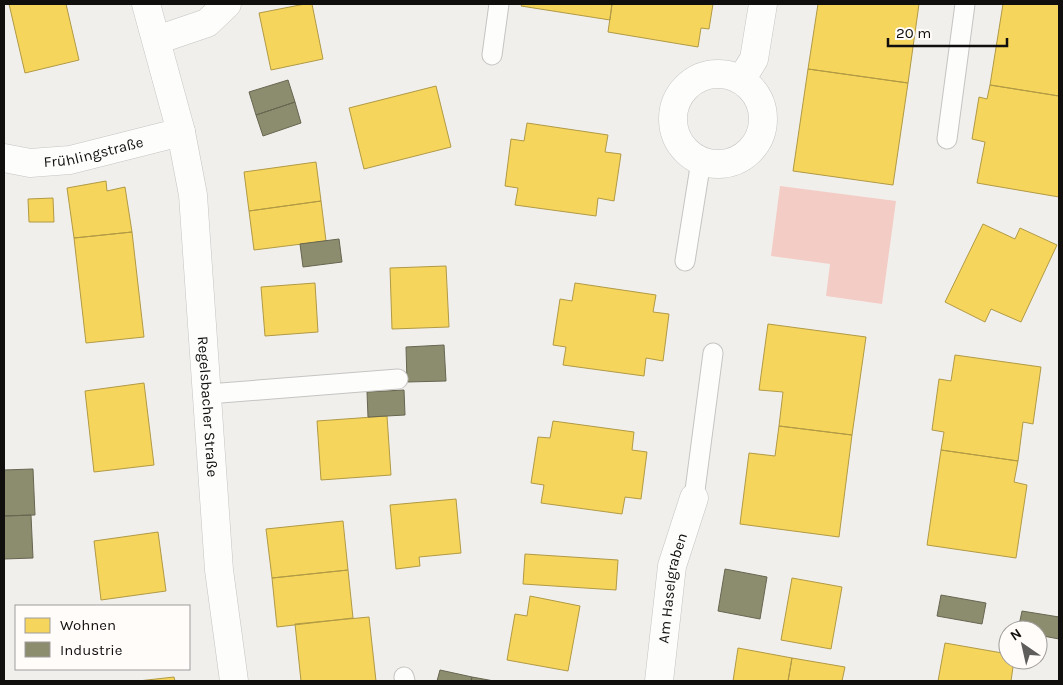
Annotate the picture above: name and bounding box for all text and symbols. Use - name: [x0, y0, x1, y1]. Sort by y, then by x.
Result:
- scale bar: [888, 15, 1007, 47]
- text: 20 m: [896, 24, 931, 42]
- street label: Frühlingstraße: [43, 133, 145, 171]
- street label: Regelsbacher Straße: [194, 336, 222, 478]
- street label: Am Haselgraben: [654, 531, 691, 644]
- legend: [15, 605, 190, 670]
- text: Wohnen: [60, 616, 116, 634]
- north arrow: [998, 620, 1048, 670]
- text: N: [1007, 625, 1025, 644]
- text: Industrie: [60, 641, 122, 659]

